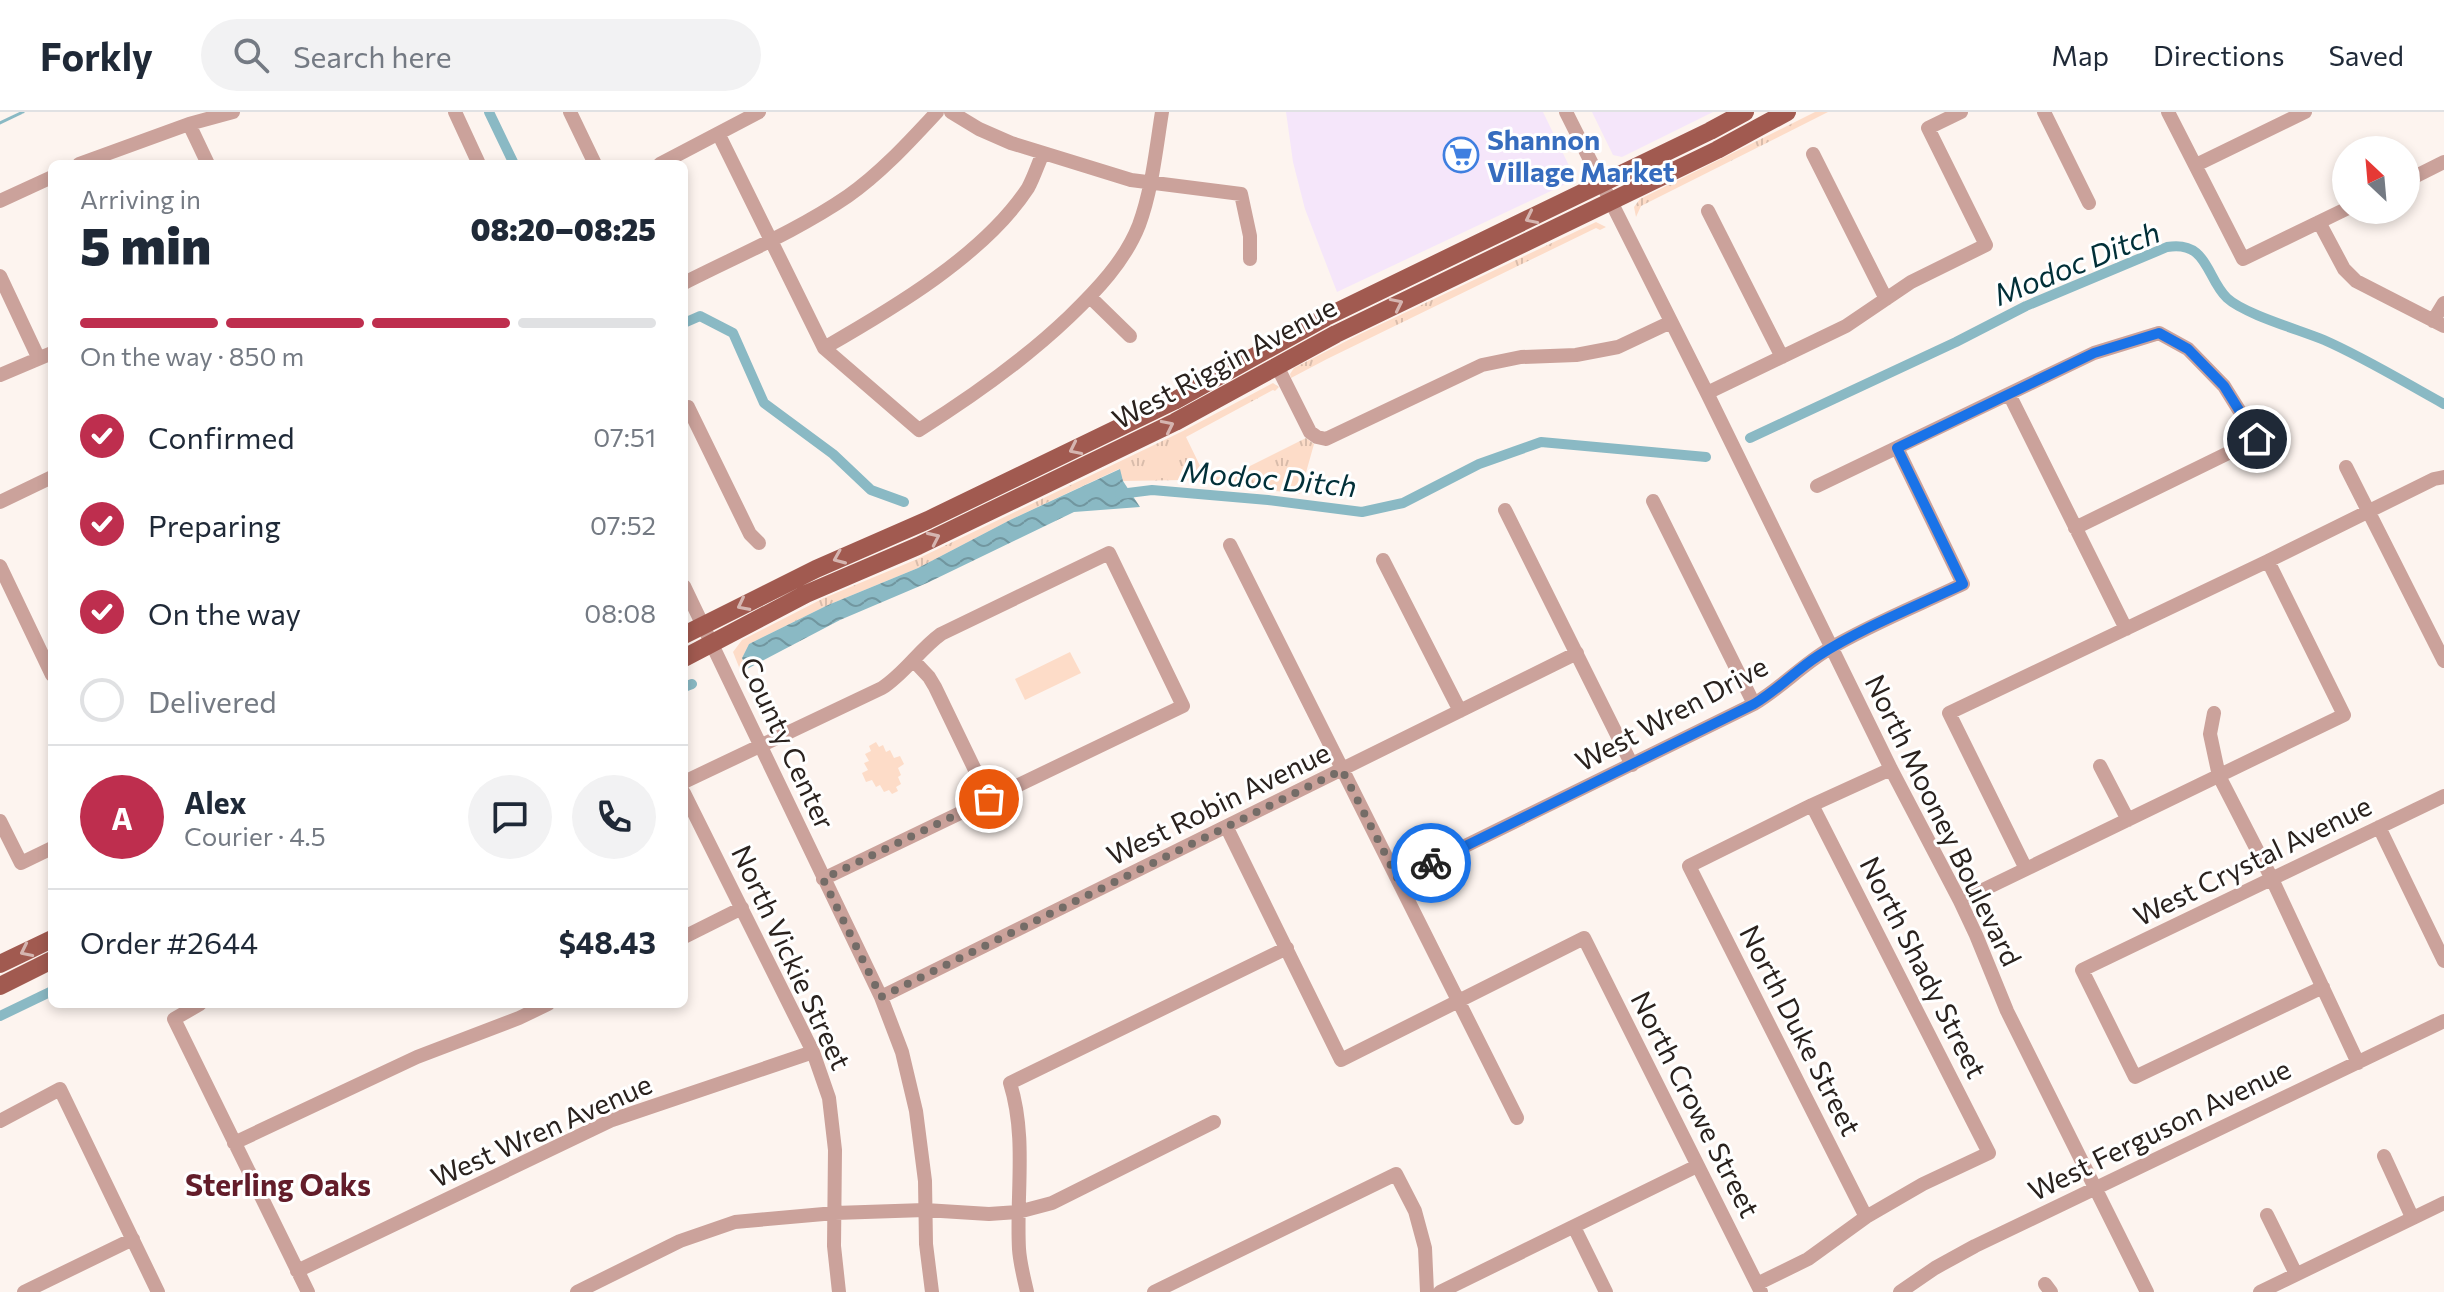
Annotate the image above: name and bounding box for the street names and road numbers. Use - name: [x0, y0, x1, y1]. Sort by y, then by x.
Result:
- street label: West Riggin Avenue: [1106, 289, 1342, 435]
- street label: West Wren Drive: [1569, 648, 1773, 778]
- street label: County Center: [733, 651, 843, 835]
- street label: North Mooney Boulevard: [1859, 669, 2029, 971]
- street label: West Robin Avenue: [1101, 734, 1335, 872]
- street label: West Crystal Avenue: [2128, 788, 2376, 932]
- street label: North Vickie Street: [725, 839, 859, 1075]
- street label: North Shady Street: [1853, 850, 1995, 1084]
- street label: North Duke Street: [1733, 919, 1869, 1141]
- street label: North Crowe Street: [1624, 985, 1768, 1223]
- street label: West Ferguson Avenue: [2022, 1051, 2296, 1207]
- street label: West Wren Avenue: [425, 1066, 657, 1194]

